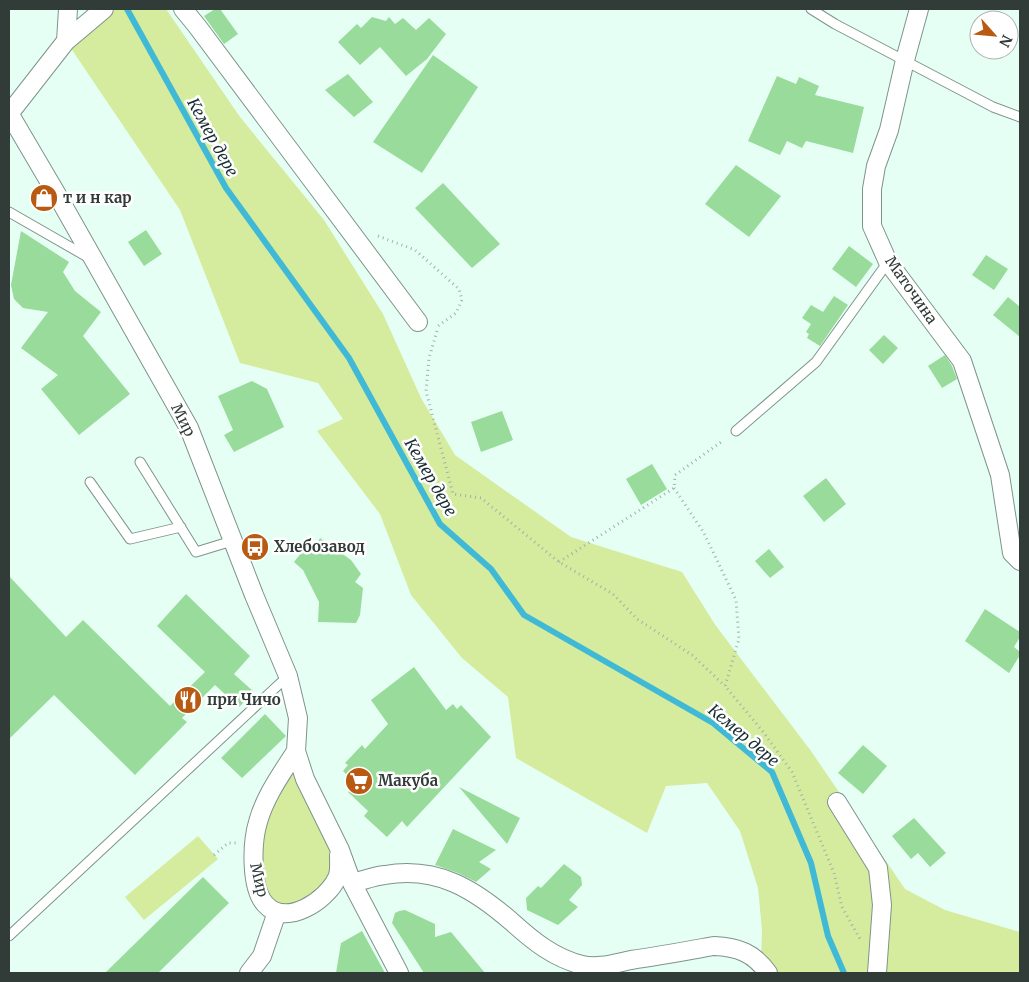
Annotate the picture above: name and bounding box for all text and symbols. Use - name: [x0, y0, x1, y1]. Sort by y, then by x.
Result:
- north arrow: [969, 10, 1019, 60]
- text: N: [995, 32, 1016, 50]
- water label: Кемер дере: [183, 94, 243, 180]
- shop icon: т и н кар: [29, 183, 59, 213]
- place label: т и н кар: [63, 188, 132, 207]
- street label: Маточина: [881, 252, 942, 327]
- street label: Мир: [167, 400, 200, 439]
- water label: Кемер дере: [401, 434, 461, 520]
- bus stop icon: Хлебозавод: [240, 532, 270, 562]
- place label: Хлебозавод: [274, 537, 365, 556]
- restaurant icon: при Чичо: [173, 685, 203, 715]
- place label: при Чичо: [207, 690, 281, 709]
- water label: Кемер дере: [704, 699, 784, 771]
- supermarket icon: Макуба: [344, 766, 374, 796]
- place label: Макуба: [378, 771, 439, 790]
- street label: Мир: [246, 861, 273, 899]

